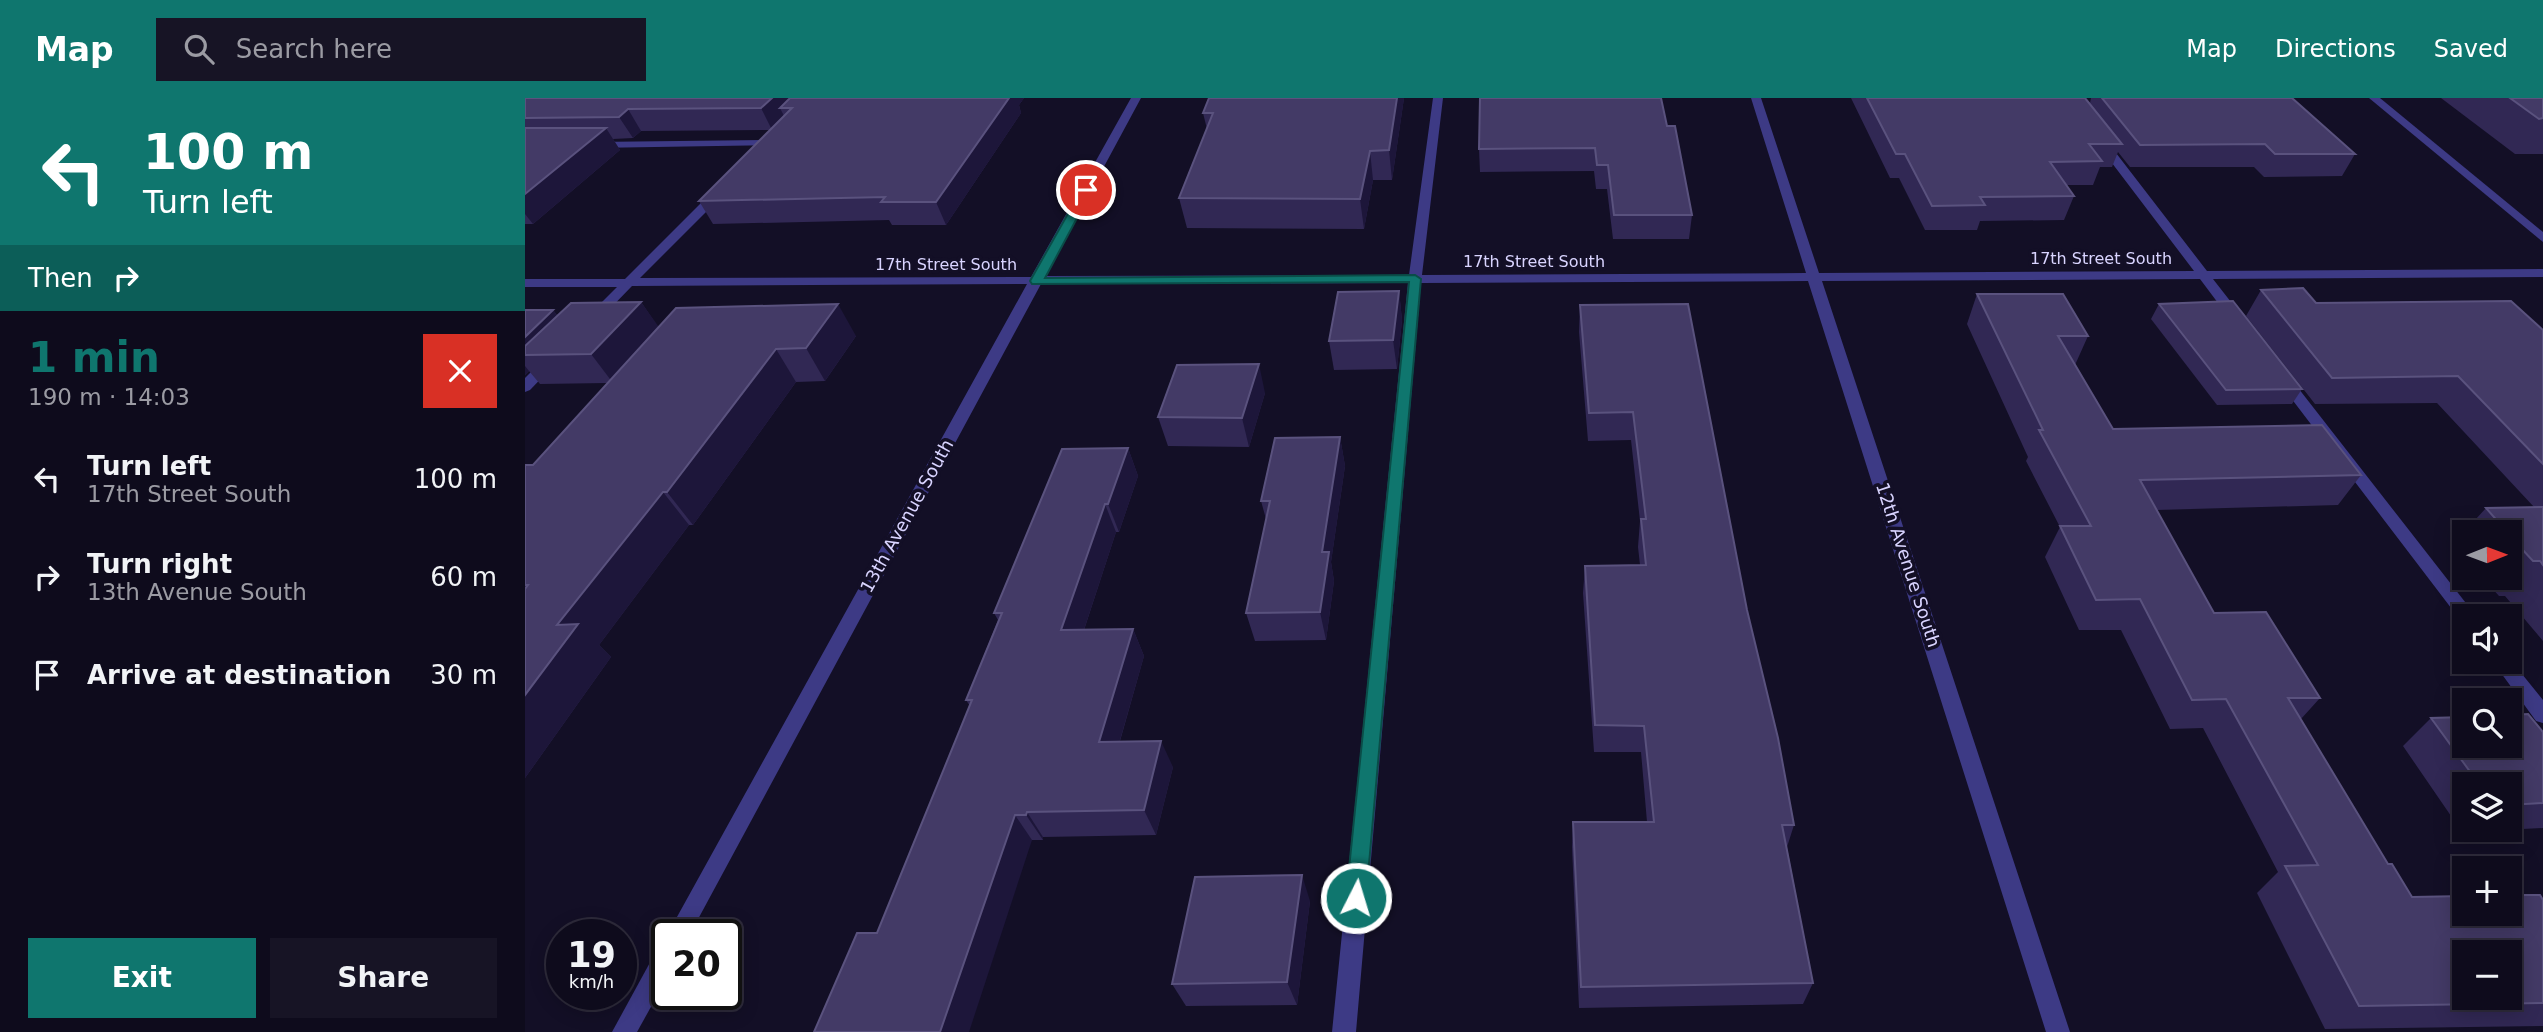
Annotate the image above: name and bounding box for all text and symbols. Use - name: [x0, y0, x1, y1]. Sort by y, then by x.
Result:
- search box: [156, 18, 646, 81]
- text: Map: [35, 30, 114, 69]
- icon: search: [180, 30, 218, 68]
- text: Search here: [236, 34, 392, 64]
- text: Map: [2186, 35, 2237, 63]
- text: Directions: [2275, 35, 2396, 63]
- text: Saved: [2434, 35, 2508, 63]
- text: 100 m: [143, 124, 313, 181]
- icon: left: [28, 126, 119, 217]
- pin: [1056, 160, 1116, 220]
- icon: arrive: [1067, 171, 1105, 209]
- text: Turn left: [143, 183, 273, 221]
- street label: 17th Street South: [2030, 249, 2172, 268]
- street label: 17th Street South: [1463, 252, 1605, 271]
- street label: 17th Street South: [875, 255, 1017, 274]
- icon: right: [107, 259, 145, 297]
- text: Then: [28, 263, 93, 293]
- text: 1 min: [28, 333, 160, 382]
- button: close: [423, 334, 497, 408]
- text: 190 m · 14:03: [28, 384, 190, 410]
- street label: 13th Avenue South: [856, 435, 957, 596]
- text: Turn left: [87, 451, 211, 481]
- icon: left: [28, 460, 66, 498]
- text: 100 m: [414, 464, 497, 494]
- street label: 12th Avenue South: [1872, 480, 1945, 650]
- text: 17th Street South: [87, 481, 291, 507]
- north arrow: [2452, 520, 2522, 590]
- map controls: [2452, 520, 2522, 1010]
- text: Turn right: [87, 549, 232, 579]
- icon: right: [28, 558, 66, 596]
- text: 60 m: [430, 562, 497, 592]
- text: 13th Avenue South: [87, 579, 307, 605]
- button: sound: [2452, 604, 2522, 674]
- icon: arrive: [28, 656, 66, 694]
- text: Arrive at destination: [87, 660, 391, 690]
- text: 30 m: [430, 660, 497, 690]
- button: search: [2452, 688, 2522, 758]
- button: layers: [2452, 772, 2522, 842]
- button: +: [2452, 856, 2522, 926]
- position arrow: [1319, 861, 1393, 935]
- speed limit sign: 20: [651, 919, 742, 1010]
- text: 19: [567, 935, 616, 975]
- button: Exit: [28, 938, 256, 1018]
- button: Share: [270, 938, 497, 1018]
- button: −: [2452, 940, 2522, 1010]
- text: km/h: [569, 971, 614, 992]

